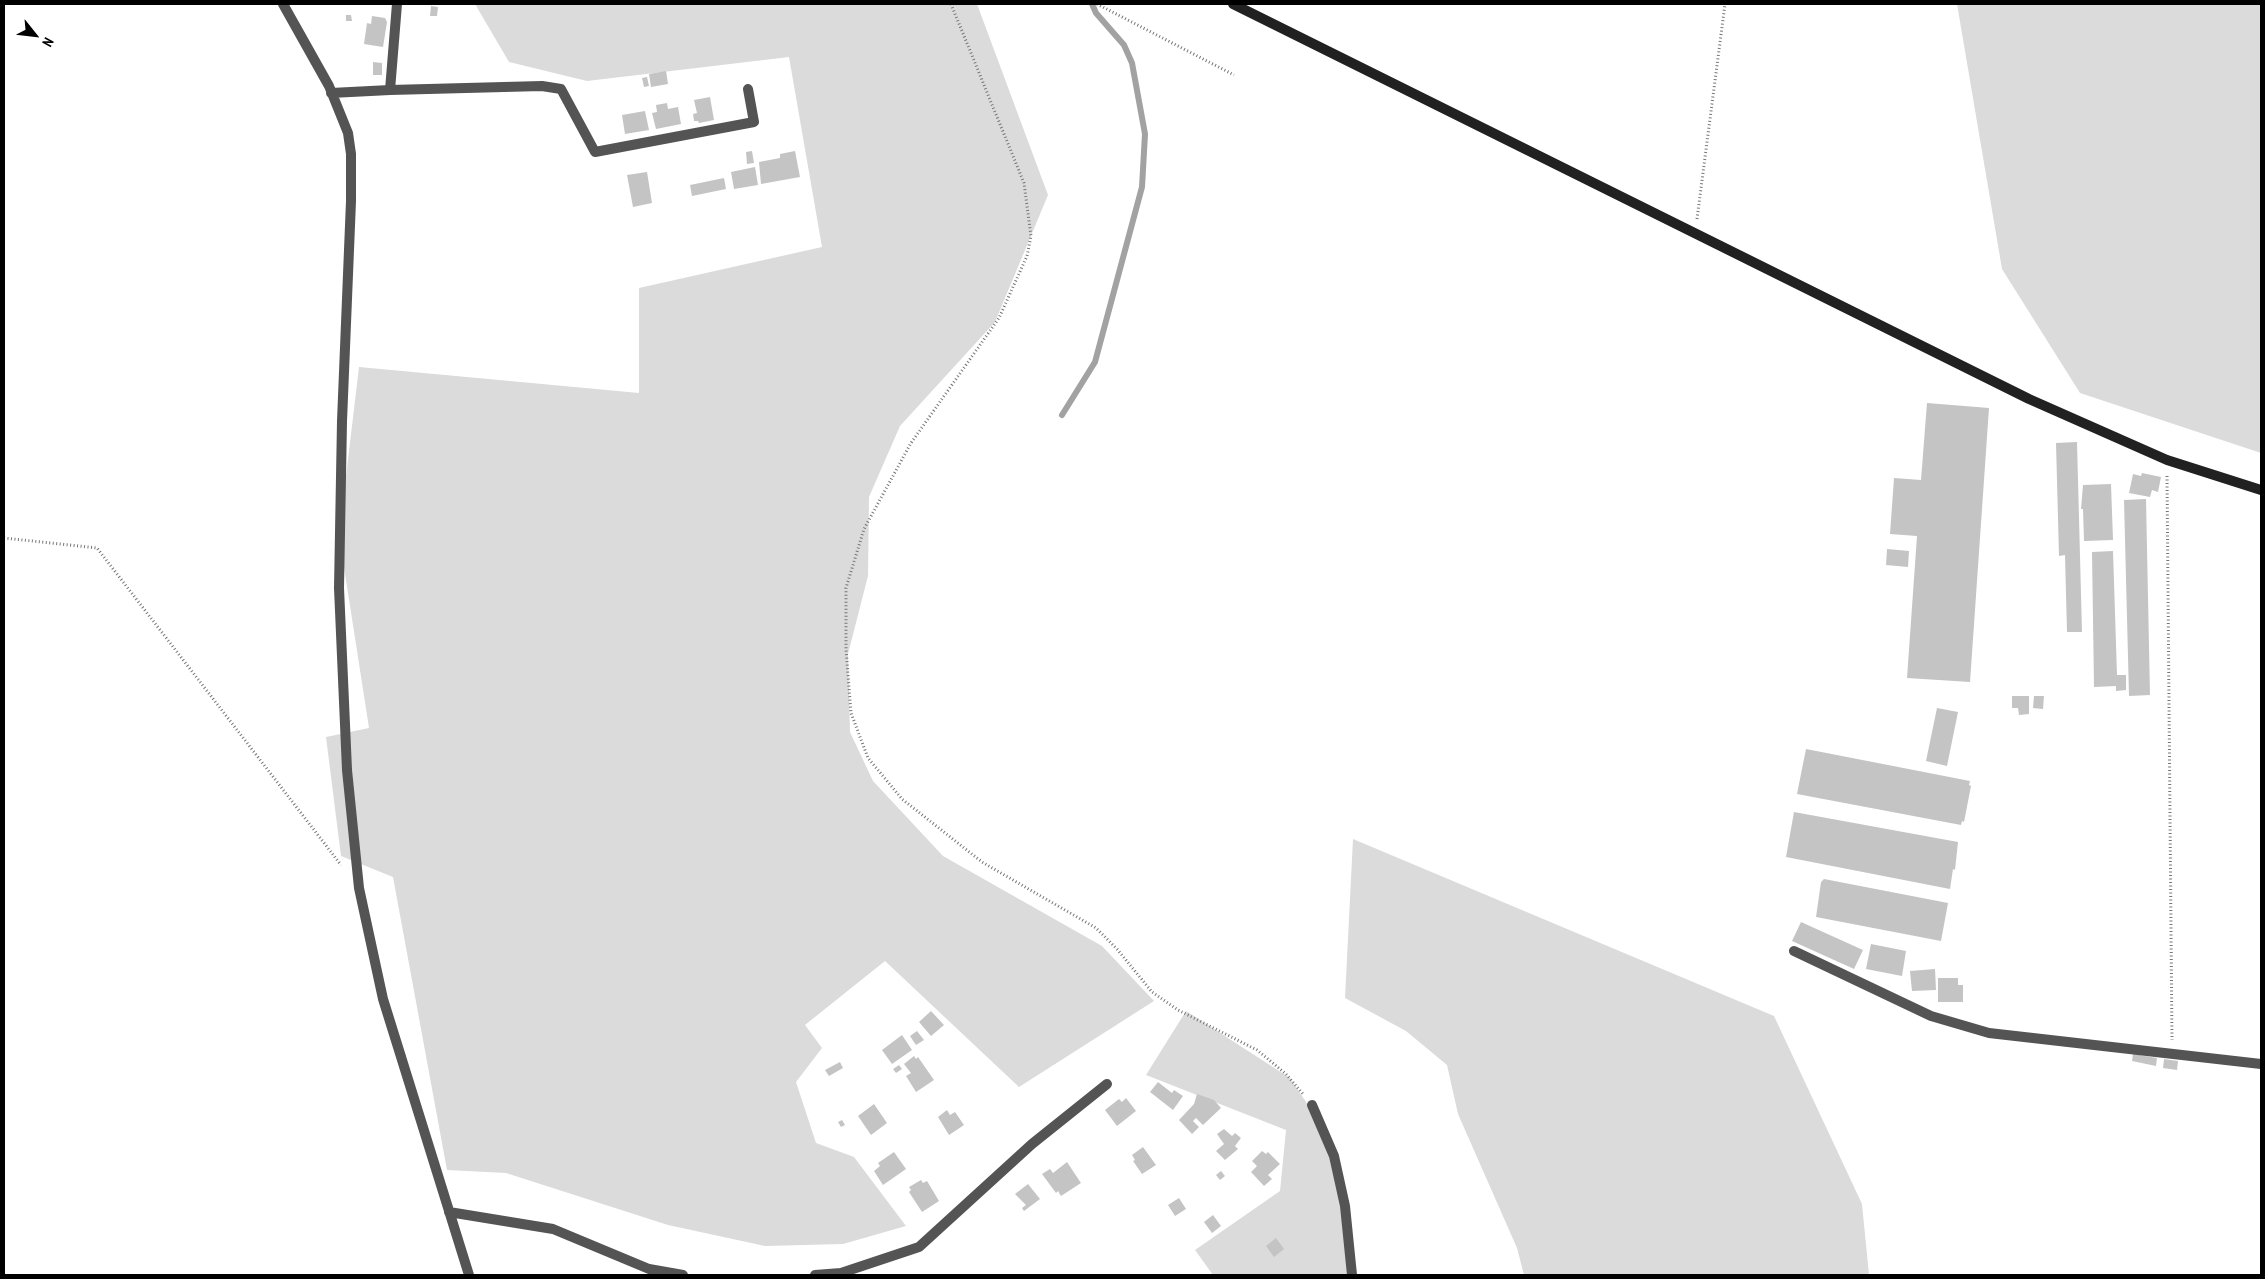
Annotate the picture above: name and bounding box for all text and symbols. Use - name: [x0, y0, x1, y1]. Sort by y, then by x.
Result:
- north arrow: [10, 10, 60, 60]
- text: N: [38, 35, 58, 50]

